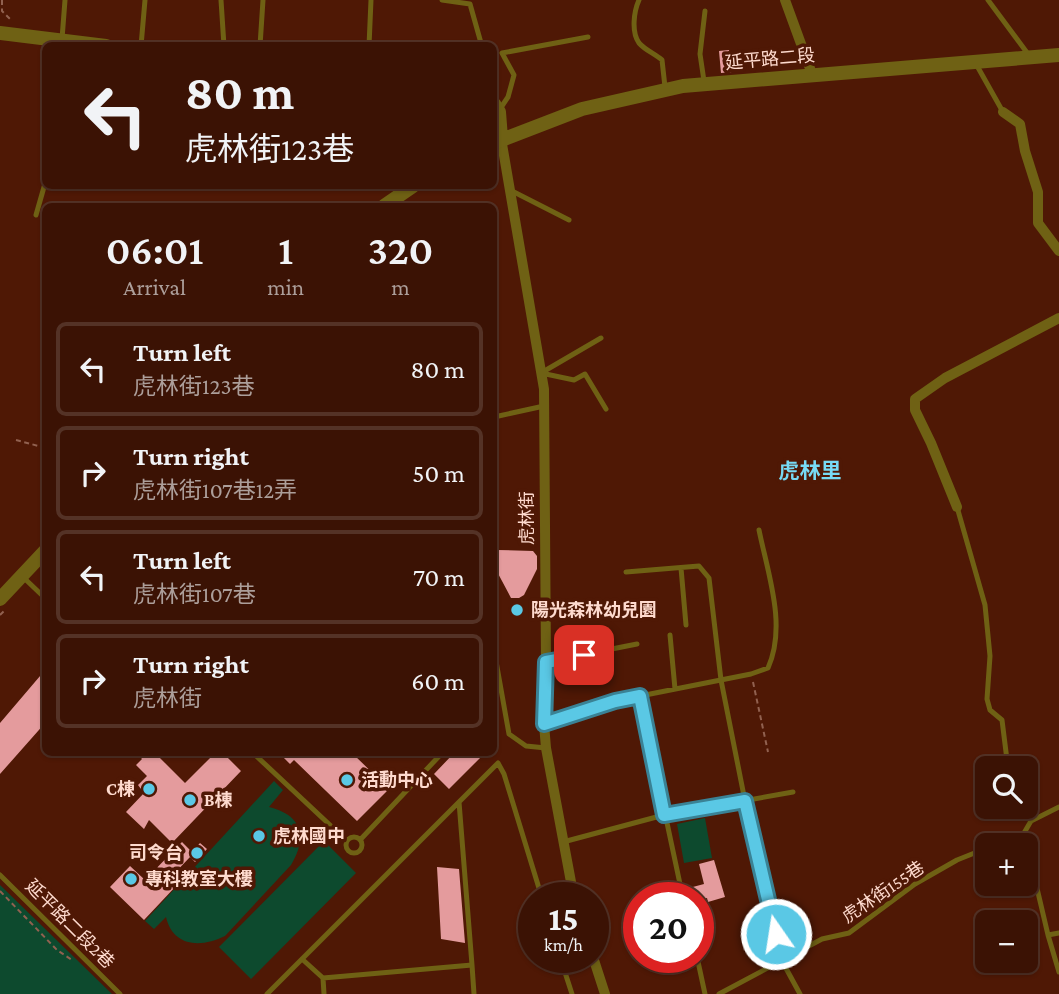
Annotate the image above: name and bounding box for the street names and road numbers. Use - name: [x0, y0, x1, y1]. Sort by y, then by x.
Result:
- street label: 延平路二段: [724, 45, 816, 73]
- street label: 虎林街: [517, 491, 537, 545]
- street label: 虎林街155巷: [838, 857, 928, 927]
- street label: 延平路二段2巷: [22, 876, 118, 972]

